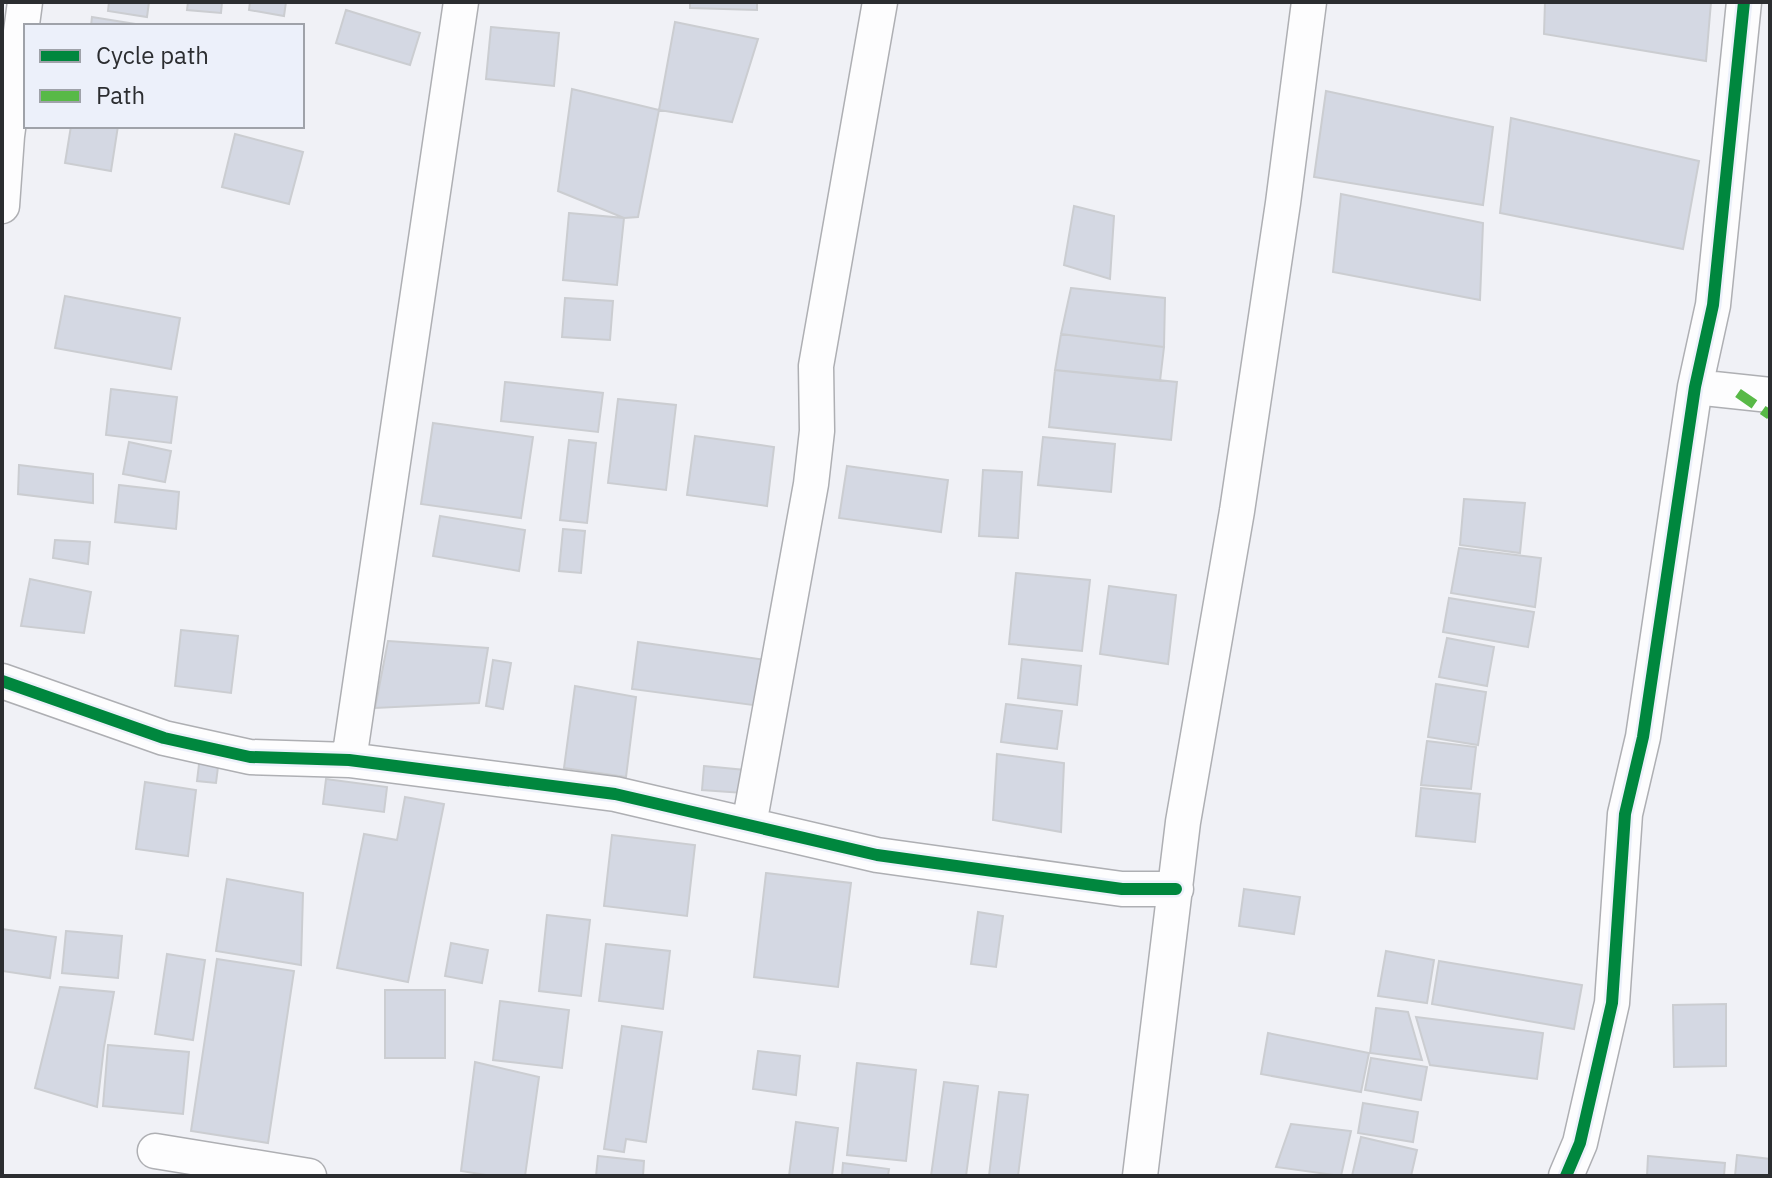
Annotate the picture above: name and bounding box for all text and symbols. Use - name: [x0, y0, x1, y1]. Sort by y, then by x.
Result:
- legend: [24, 24, 304, 128]
- text: Cycle path: [96, 39, 209, 71]
- text: Path: [96, 79, 145, 111]

